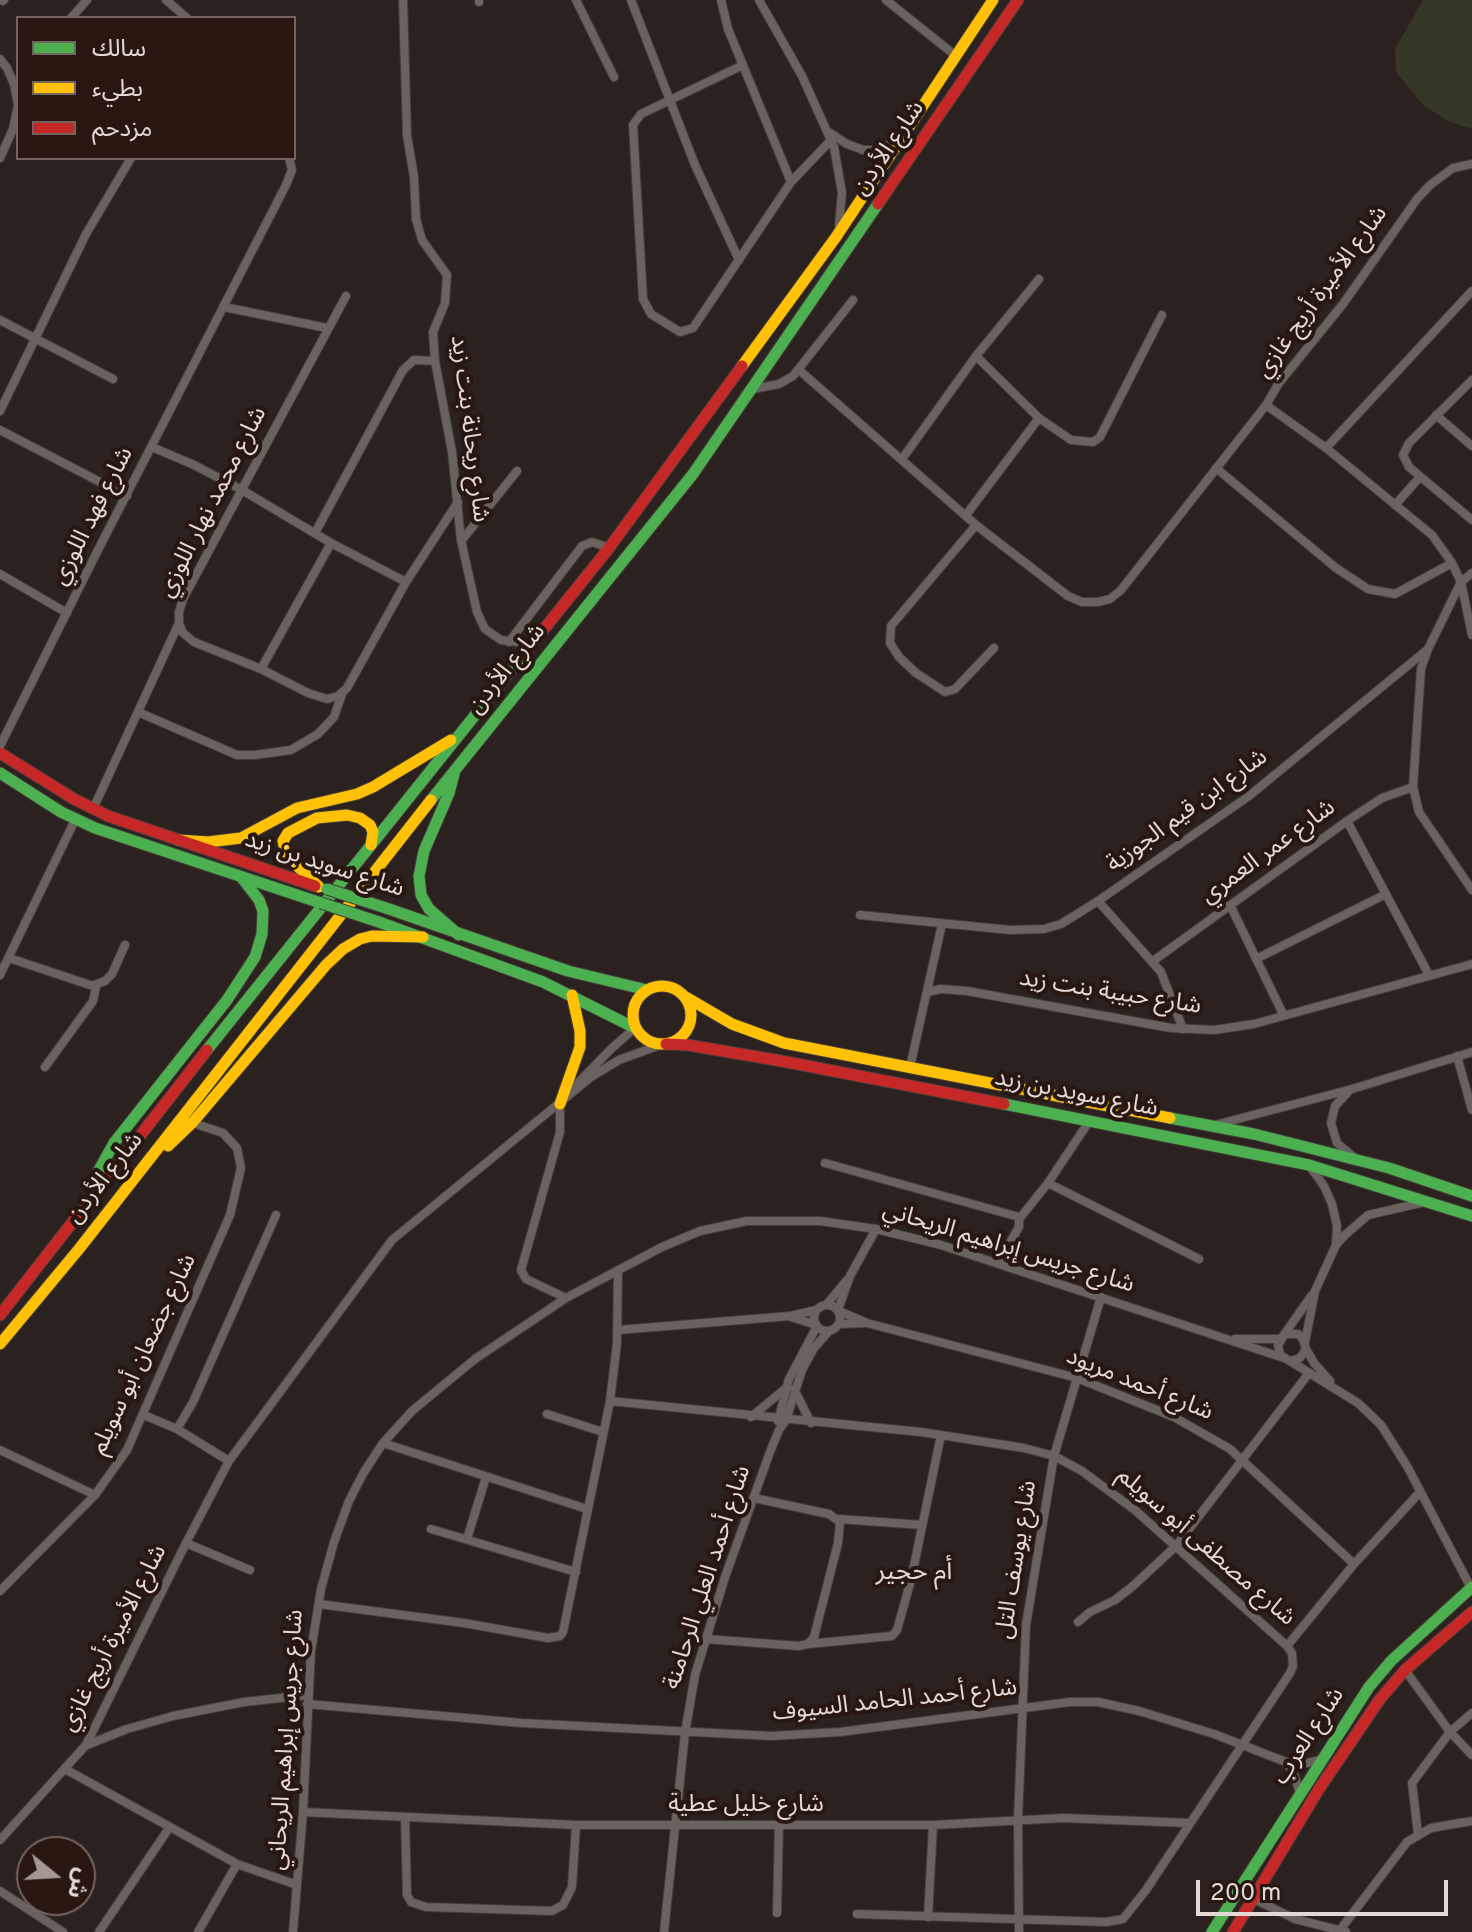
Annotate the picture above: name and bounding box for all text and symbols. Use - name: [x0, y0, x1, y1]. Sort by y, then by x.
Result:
- legend: [16, 16, 296, 160]
- text: سالك: [92, 35, 146, 65]
- text: بطيء: [92, 75, 143, 105]
- street label: شارع الأردن: [848, 96, 932, 202]
- text: مزدحم: [92, 115, 152, 145]
- street label: شارع الأميرة أريج غازي: [1251, 201, 1395, 385]
- street label: شارع ريحانة بنت زيد: [442, 334, 494, 524]
- street label: شارع محمد نهار اللوزي: [153, 403, 275, 603]
- street label: شارع فهد اللوزي: [47, 443, 141, 591]
- street label: شارع الأردن: [463, 619, 553, 721]
- street label: شارع ابن قيم الجوزية: [1102, 744, 1274, 880]
- street label: شارع عمر العمري: [1196, 794, 1342, 912]
- street label: شارع سويد بن زيد: [241, 827, 407, 905]
- street label: شارع حبيبة بنت زيد: [1017, 965, 1203, 1023]
- street label: شارع سويد بن زيد: [992, 1065, 1160, 1125]
- street label: شارع الأردن: [61, 1128, 151, 1230]
- street label: شارع جريس إبراهيم الريحاني: [879, 1197, 1137, 1301]
- street label: شارع جضعان أبو سويلم: [86, 1250, 204, 1460]
- street label: شارع أحمد مريود: [1061, 1343, 1217, 1429]
- street label: شارع أحمد العلي الرحامنة: [659, 1462, 759, 1694]
- street label: شارع مصطفى أبو سويلم: [1110, 1463, 1300, 1633]
- street label: شارع يوسف التل: [991, 1479, 1045, 1641]
- street label: شارع الأميرة أريج غازي: [55, 1541, 175, 1737]
- district label: أم حجير: [876, 1558, 952, 1590]
- street label: شارع جريس إبراهيم الريحاني: [265, 1609, 311, 1871]
- street label: شارع أحمد الحامد السيوف: [771, 1675, 1019, 1729]
- street label: شارع العرب: [1268, 1683, 1352, 1791]
- street label: شارع خليل عطية: [668, 1792, 824, 1820]
- north arrow: [16, 1836, 96, 1916]
- text: ش: [60, 1864, 95, 1901]
- scale bar: [1200, 1864, 1452, 1914]
- text: 200 m: [1210, 1879, 1281, 1909]

